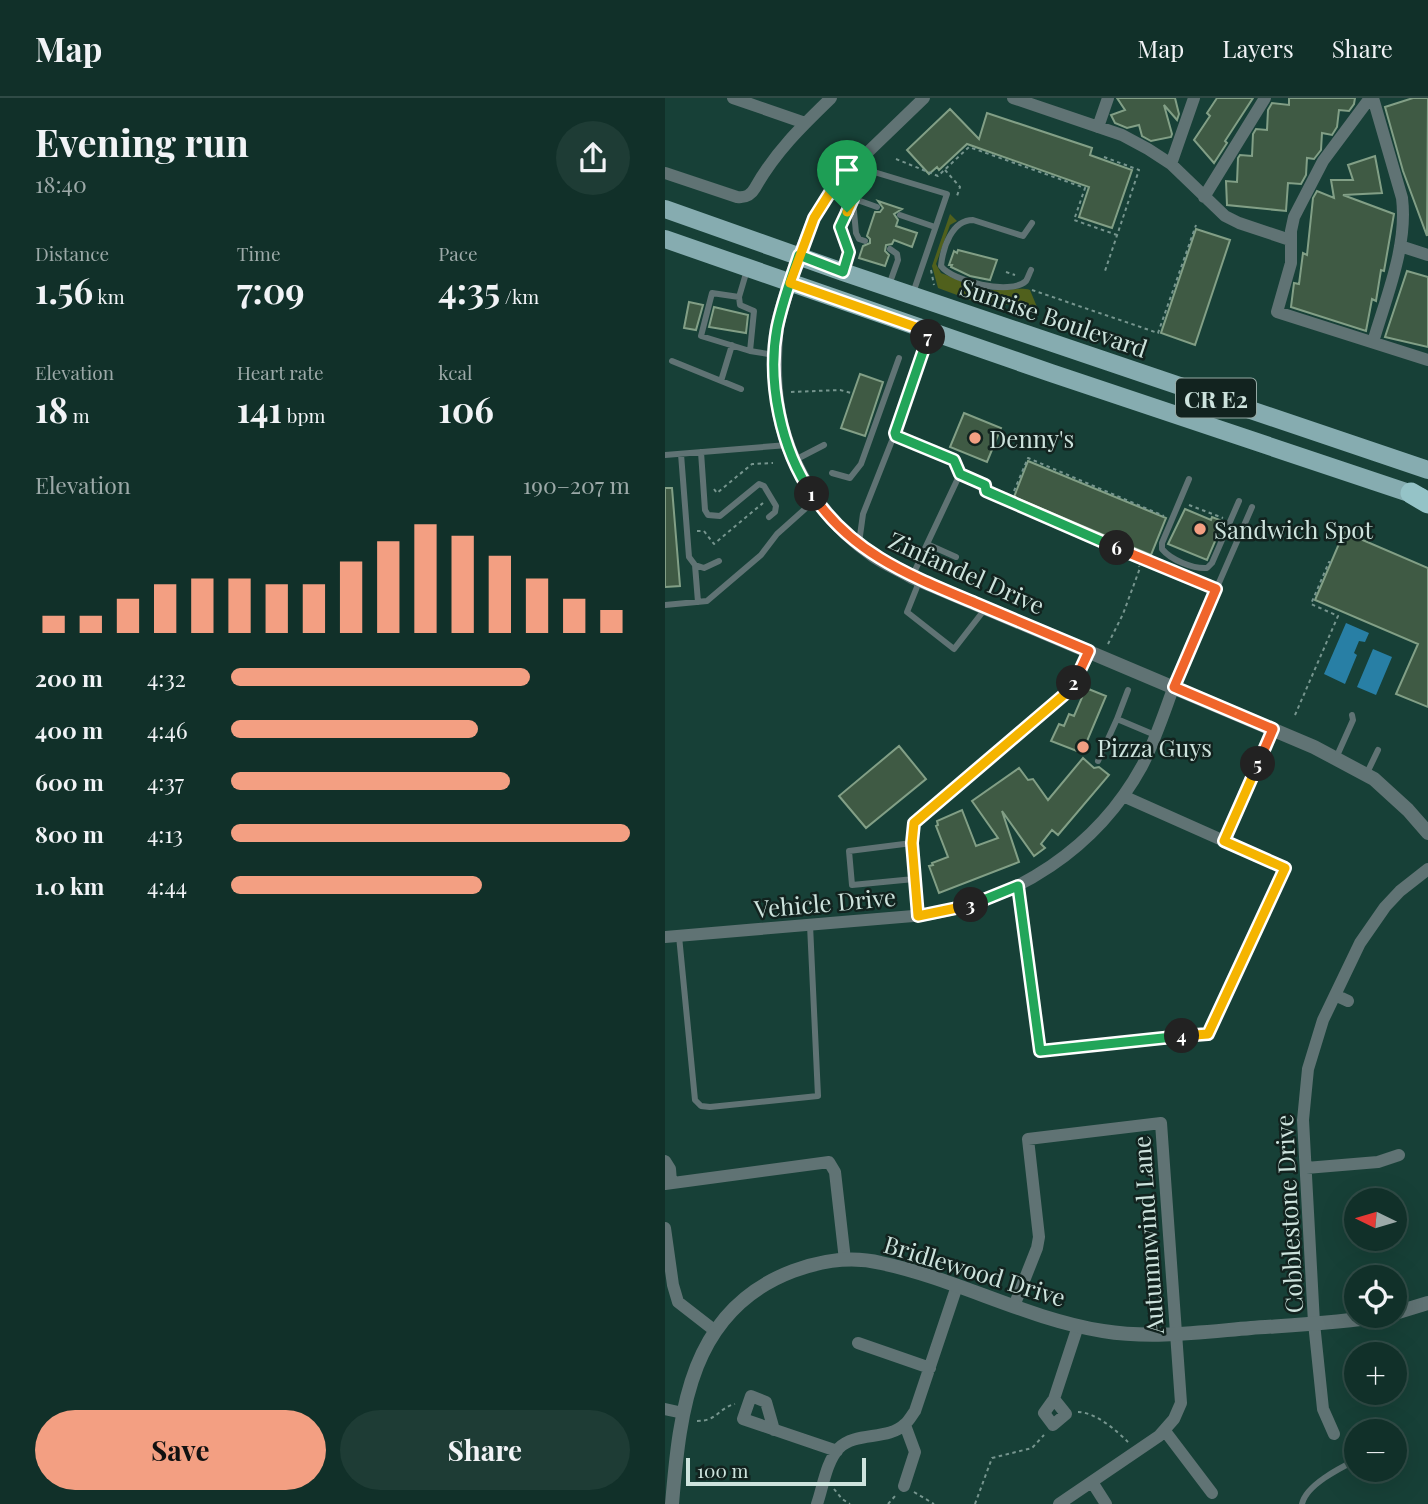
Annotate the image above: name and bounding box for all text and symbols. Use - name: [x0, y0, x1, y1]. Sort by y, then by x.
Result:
- text: Map: [35, 26, 102, 70]
- text: Map: [1138, 32, 1184, 64]
- text: Layers: [1222, 32, 1294, 64]
- text: Share: [1332, 32, 1393, 64]
- text: Evening run: [35, 116, 249, 167]
- button: share: [556, 121, 630, 195]
- pin: [817, 140, 877, 212]
- icon: arrive: [828, 151, 866, 189]
- text: 18:40: [35, 168, 87, 199]
- text: Distance: [35, 240, 109, 266]
- text: Time: [237, 240, 281, 266]
- text: Pace: [438, 240, 478, 266]
- text: 1.56: [35, 266, 93, 313]
- text: 7:09: [237, 266, 305, 313]
- text: 4:35: [438, 266, 500, 313]
- street label: Sunrise Boulevard: [956, 270, 1152, 364]
- text: km: [93, 283, 125, 309]
- text: /km: [500, 283, 539, 309]
- pin: 7: [911, 320, 945, 354]
- text: 7: [923, 323, 932, 349]
- text: Elevation: [35, 359, 114, 385]
- text: Heart rate: [237, 359, 324, 385]
- text: kcal: [438, 359, 472, 385]
- road number: CR E2: [1176, 378, 1256, 418]
- text: 18: [35, 385, 68, 432]
- text: 141: [237, 385, 282, 432]
- text: 106: [438, 385, 494, 432]
- text: m: [68, 402, 90, 428]
- text: bpm: [282, 402, 325, 428]
- place label: Denny's: [989, 422, 1074, 454]
- marker: Denny's: [967, 430, 983, 446]
- text: Elevation: [35, 469, 131, 500]
- text: 190–207 m: [523, 469, 630, 500]
- pin: 1: [795, 476, 829, 512]
- text: 1: [808, 480, 815, 506]
- place label: Sandwich Spot: [1214, 513, 1374, 545]
- marker: Sandwich Spot: [1192, 521, 1208, 537]
- street label: Zinfandel Drive: [884, 523, 1050, 621]
- pin: 6: [1099, 531, 1135, 566]
- text: 6: [1111, 534, 1122, 560]
- text: 200 m: [35, 662, 103, 693]
- text: 4:32: [147, 662, 186, 693]
- pin: 2: [1057, 666, 1091, 700]
- text: 2: [1069, 669, 1078, 695]
- text: 400 m: [35, 714, 103, 745]
- text: 4:46: [147, 714, 188, 745]
- place label: Pizza Guys: [1097, 731, 1212, 763]
- marker: Pizza Guys: [1075, 739, 1091, 755]
- pin: 5: [1241, 746, 1275, 782]
- text: 5: [1253, 750, 1262, 776]
- text: 600 m: [35, 766, 104, 797]
- text: 4:37: [147, 766, 184, 797]
- text: 800 m: [35, 818, 104, 849]
- text: 4:13: [147, 818, 183, 849]
- text: 1.0 km: [35, 870, 104, 901]
- text: 4:44: [147, 870, 187, 901]
- street label: Vehicle Drive: [752, 880, 897, 924]
- pin: 3: [953, 888, 989, 922]
- text: 3: [966, 891, 975, 917]
- pin: 4: [1165, 1018, 1199, 1054]
- text: 4: [1176, 1022, 1187, 1048]
- street label: Cobblestone Drive: [1267, 1114, 1309, 1314]
- street label: Autumnwind Lane: [1124, 1135, 1170, 1336]
- north arrow: [1344, 1188, 1407, 1251]
- map controls: [1344, 1188, 1407, 1482]
- street label: Bridlewood Drive: [880, 1227, 1070, 1313]
- button: locate: [1344, 1265, 1407, 1328]
- button: +: [1344, 1342, 1407, 1405]
- button: Save: [35, 1410, 326, 1490]
- button: Share: [340, 1410, 630, 1490]
- button: −: [1344, 1419, 1407, 1482]
- scale bar: [686, 1455, 866, 1487]
- text: 100 m: [697, 1457, 748, 1483]

